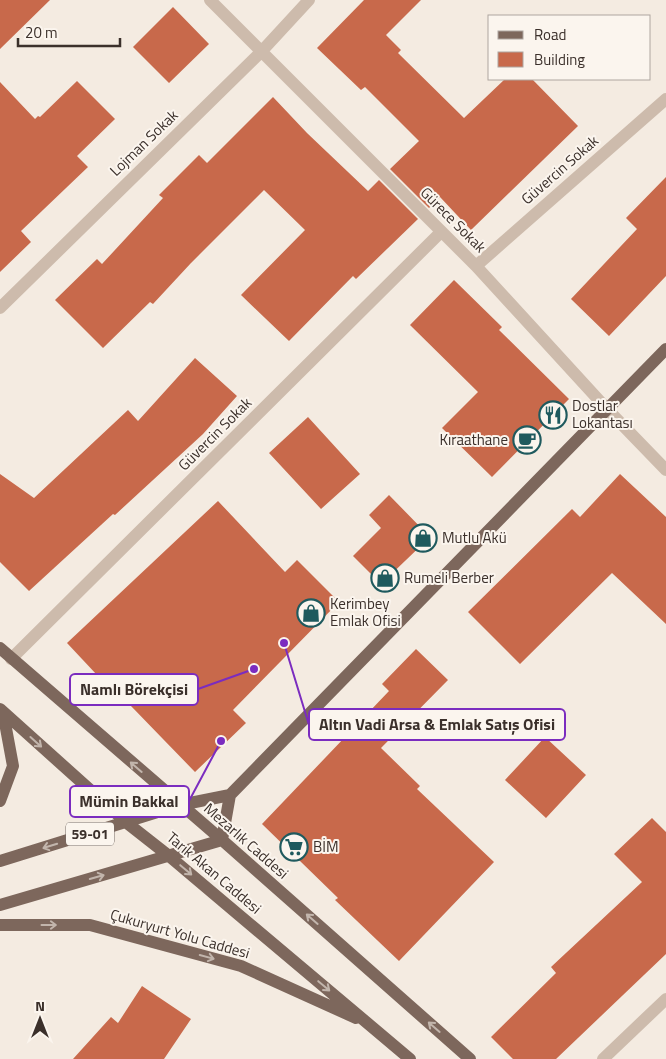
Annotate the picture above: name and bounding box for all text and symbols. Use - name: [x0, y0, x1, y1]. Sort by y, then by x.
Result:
- scale bar: [18, 15, 120, 47]
- legend: [488, 15, 651, 80]
- text: 20 m: [25, 21, 58, 44]
- text: Road: [534, 23, 566, 46]
- text: Building: [534, 48, 585, 71]
- street label: Lojman Sokak: [104, 104, 183, 181]
- street label: Güvercin Sokak: [516, 129, 603, 210]
- street label: Gürece Sokak: [415, 181, 492, 258]
- street label: Güvercin Sokak: [173, 392, 257, 476]
- place label: Dostlar Lokantası: [572, 394, 633, 434]
- restaurant icon: Dostlar Lokantası: [538, 400, 568, 430]
- cafe icon: Kıraathane: [512, 425, 542, 455]
- place label: Kıraathane: [439, 428, 508, 451]
- shop icon: Mutlu Akü: [408, 523, 438, 553]
- place label: Mutlu Akü: [442, 526, 507, 549]
- shop icon: Rumeli Berber: [370, 563, 400, 593]
- place label: Rumeli Berber: [404, 566, 494, 589]
- place label: Kerimbey Emlak Ofisi: [330, 592, 401, 632]
- shop icon: Kerimbey Emlak Ofisi: [296, 598, 326, 628]
- callout: Namlı Börekçisi: [70, 674, 198, 705]
- text: Namlı Börekçisi: [80, 677, 188, 701]
- callout: Altın Vadi Arsa & Emlak Satış Ofisi: [309, 709, 565, 740]
- text: Altın Vadi Arsa & Emlak Satış Ofisi: [319, 712, 555, 736]
- one-way arrow: [30, 736, 43, 748]
- one-way arrow: [130, 761, 143, 773]
- callout: Mümin Bakkal: [70, 786, 189, 817]
- text: Mümin Bakkal: [79, 789, 179, 813]
- street label: Mezarlık Caddesi: [199, 797, 294, 884]
- road number: 59-01: [66, 822, 114, 846]
- street label: Tarık Akan Caddesi: [162, 826, 267, 919]
- supermarket icon: BİM: [279, 832, 309, 862]
- place label: BİM: [313, 835, 339, 858]
- one-way arrow: [42, 842, 58, 852]
- one-way arrow: [179, 865, 192, 876]
- one-way arrow: [89, 872, 105, 882]
- street label: Çukuryurt Yolu Caddesi: [108, 903, 253, 964]
- one-way arrow: [305, 914, 318, 925]
- one-way arrow: [40, 920, 56, 930]
- one-way arrow: [198, 953, 214, 962]
- one-way arrow: [317, 981, 330, 992]
- north arrow: [15, 994, 65, 1044]
- text: N: [35, 995, 45, 1016]
- one-way arrow: [427, 1021, 440, 1033]

